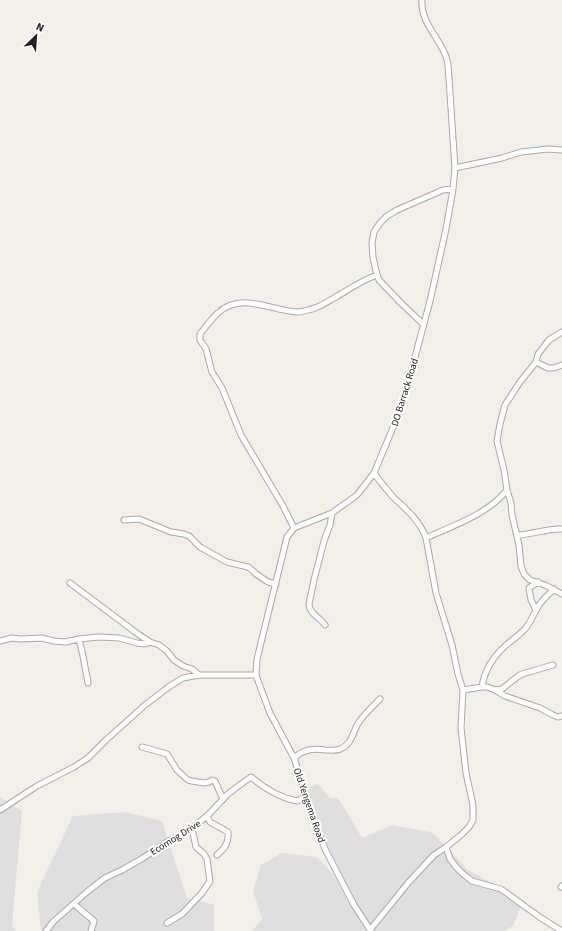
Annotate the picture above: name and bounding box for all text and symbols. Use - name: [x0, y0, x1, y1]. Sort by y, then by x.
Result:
- north arrow: [16, 16, 56, 56]
- text: N: [34, 19, 47, 36]
- street label: DO Barrack Road: [388, 357, 422, 428]
- street label: Old Yengema Road: [290, 766, 328, 845]
- street label: Ecomog Drive: [147, 817, 204, 859]

